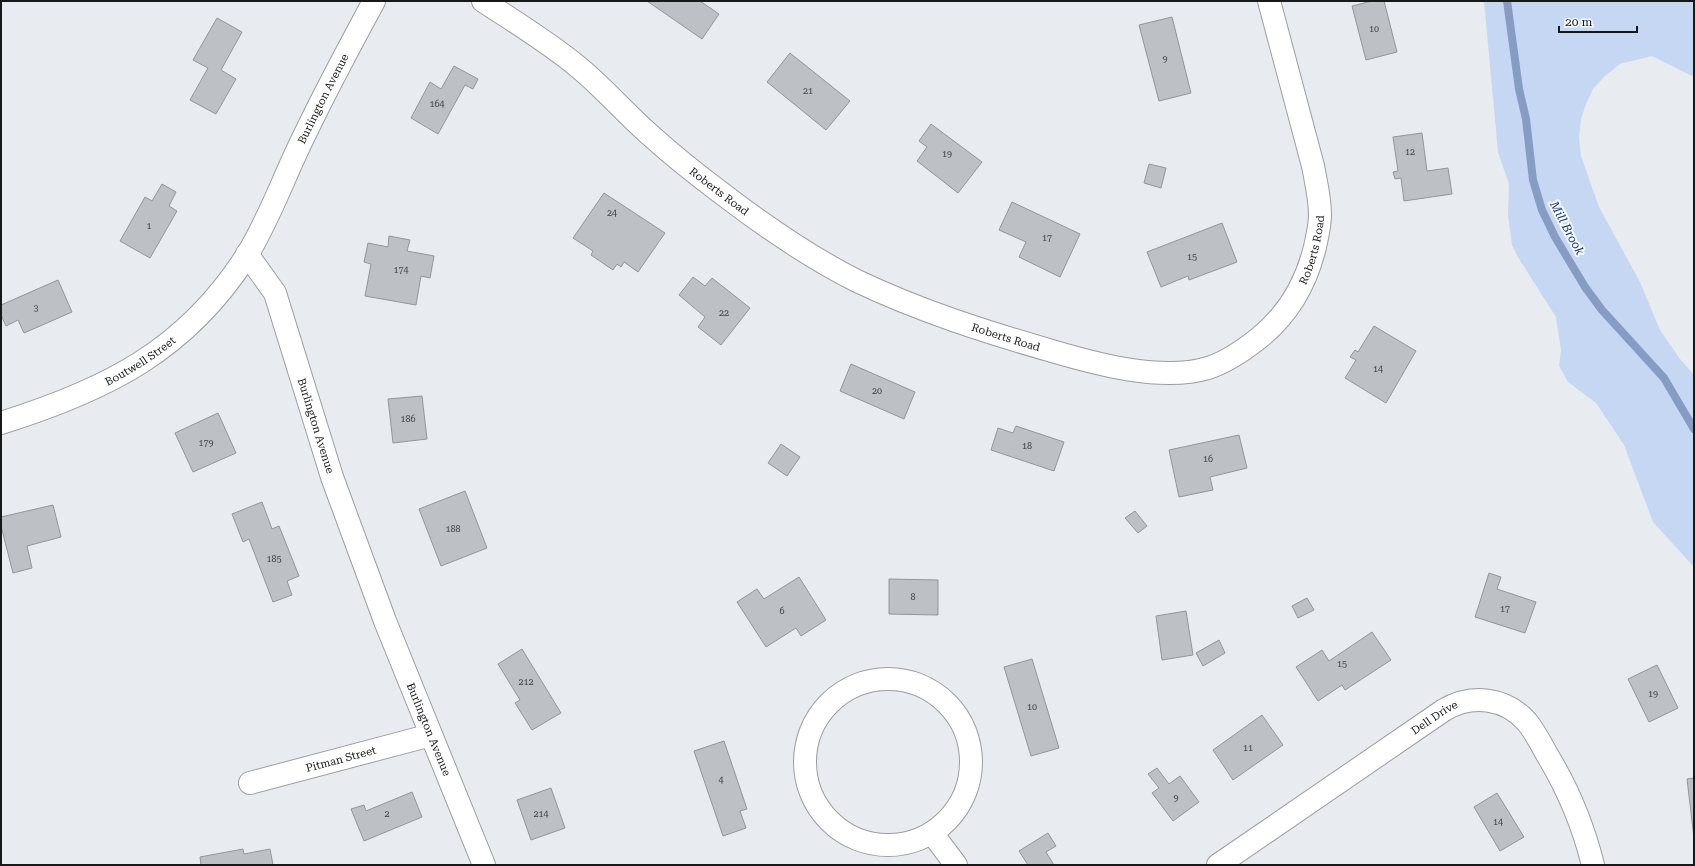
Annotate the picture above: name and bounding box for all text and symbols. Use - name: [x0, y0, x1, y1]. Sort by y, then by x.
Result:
- scale bar: [1559, 8, 1637, 34]
- text: 20 m: [1565, 15, 1592, 29]
- house number: 10: [1369, 24, 1379, 34]
- street label: Burlington Avenue: [295, 52, 352, 146]
- house number: 9: [1162, 54, 1168, 64]
- house number: 21: [803, 86, 813, 96]
- house number: 164: [429, 99, 445, 109]
- house number: 12: [1405, 147, 1415, 157]
- house number: 19: [942, 149, 952, 159]
- street label: Roberts Road: [687, 165, 751, 218]
- water label: Mill Brook: [1547, 198, 1587, 258]
- house number: 24: [607, 208, 617, 218]
- street label: Roberts Road: [1297, 215, 1327, 287]
- house number: 1: [146, 221, 152, 231]
- house number: 17: [1042, 233, 1052, 243]
- house number: 15: [1187, 252, 1197, 262]
- house number: 174: [393, 265, 409, 275]
- house number: 3: [33, 303, 39, 313]
- house number: 22: [719, 308, 729, 318]
- street label: Roberts Road: [970, 321, 1042, 354]
- street label: Boutwell Street: [103, 334, 178, 389]
- house number: 14: [1373, 364, 1383, 374]
- street label: Burlington Avenue: [295, 377, 337, 475]
- house number: 20: [872, 386, 882, 396]
- house number: 186: [400, 414, 416, 424]
- house number: 179: [198, 438, 214, 448]
- house number: 18: [1022, 441, 1032, 451]
- house number: 16: [1203, 454, 1213, 464]
- house number: 188: [445, 524, 461, 534]
- house number: 185: [266, 554, 282, 564]
- house number: 8: [910, 592, 916, 602]
- house number: 17: [1500, 604, 1510, 614]
- house number: 6: [779, 606, 785, 616]
- house number: 15: [1337, 659, 1347, 669]
- house number: 212: [518, 677, 534, 687]
- street label: Burlington Avenue: [404, 681, 453, 778]
- house number: 19: [1648, 689, 1658, 699]
- street label: Dell Drive: [1409, 698, 1460, 738]
- house number: 10: [1027, 702, 1037, 712]
- house number: 11: [1243, 743, 1253, 753]
- street label: Pitman Street: [304, 744, 378, 775]
- house number: 4: [718, 775, 724, 785]
- house number: 9: [1173, 793, 1179, 803]
- house number: 2: [384, 809, 390, 819]
- house number: 214: [533, 809, 549, 819]
- house number: 14: [1493, 817, 1503, 827]

